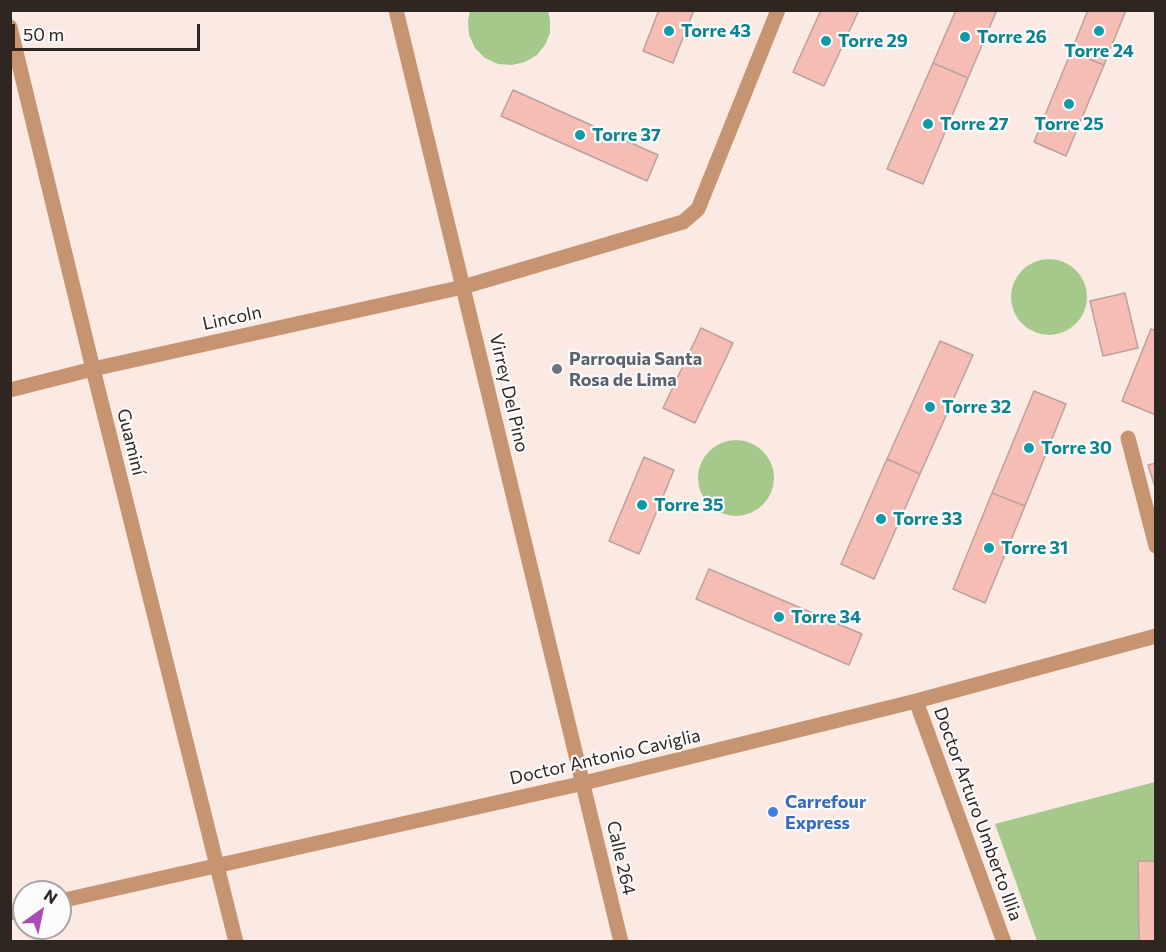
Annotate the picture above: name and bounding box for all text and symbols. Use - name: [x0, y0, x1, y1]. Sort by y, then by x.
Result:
- scale bar: [15, 12, 202, 50]
- place label: Torre 43: [681, 20, 751, 42]
- text: 50 m: [23, 23, 64, 45]
- marker: Torre 43: [662, 24, 676, 38]
- marker: Torre 24: [1092, 24, 1106, 38]
- place label: Torre 26: [977, 26, 1047, 48]
- place label: Torre 29: [838, 30, 908, 52]
- marker: Torre 26: [958, 30, 972, 44]
- marker: Torre 29: [819, 34, 833, 48]
- place label: Torre 24: [1064, 40, 1134, 62]
- marker: Torre 25: [1062, 97, 1076, 111]
- place label: Torre 27: [940, 113, 1009, 135]
- place label: Torre 25: [1034, 113, 1104, 135]
- marker: Torre 27: [921, 117, 935, 131]
- place label: Torre 37: [592, 124, 661, 146]
- marker: Torre 37: [573, 128, 587, 142]
- street label: Lincoln: [201, 301, 263, 335]
- street label: Virrey Del Pino: [485, 332, 533, 454]
- place label: Parroquia Santa Rosa de Lima: [569, 348, 702, 391]
- marker: Parroquia Santa Rosa de Lima: [550, 362, 564, 376]
- place label: Torre 32: [942, 396, 1011, 418]
- marker: Torre 32: [923, 400, 937, 414]
- street label: Guaminí: [112, 406, 150, 478]
- place label: Torre 30: [1041, 437, 1112, 459]
- marker: Torre 30: [1022, 441, 1036, 455]
- place label: Torre 35: [654, 494, 724, 516]
- marker: Torre 35: [635, 498, 649, 512]
- place label: Torre 33: [893, 508, 962, 530]
- marker: Torre 33: [874, 512, 888, 526]
- place label: Torre 31: [1001, 537, 1068, 559]
- marker: Torre 31: [982, 541, 996, 555]
- place label: Torre 34: [791, 606, 861, 628]
- marker: Torre 34: [772, 610, 786, 624]
- street label: Doctor Arturo Umberto Illia: [929, 704, 1027, 924]
- street label: Doctor Antonio Caviglia: [507, 725, 703, 789]
- place label: Carrefour Express: [785, 791, 866, 834]
- marker: Carrefour Express: [766, 805, 780, 819]
- street label: Calle 264: [602, 819, 640, 897]
- north arrow: [12, 880, 72, 940]
- text: N: [41, 885, 61, 907]

